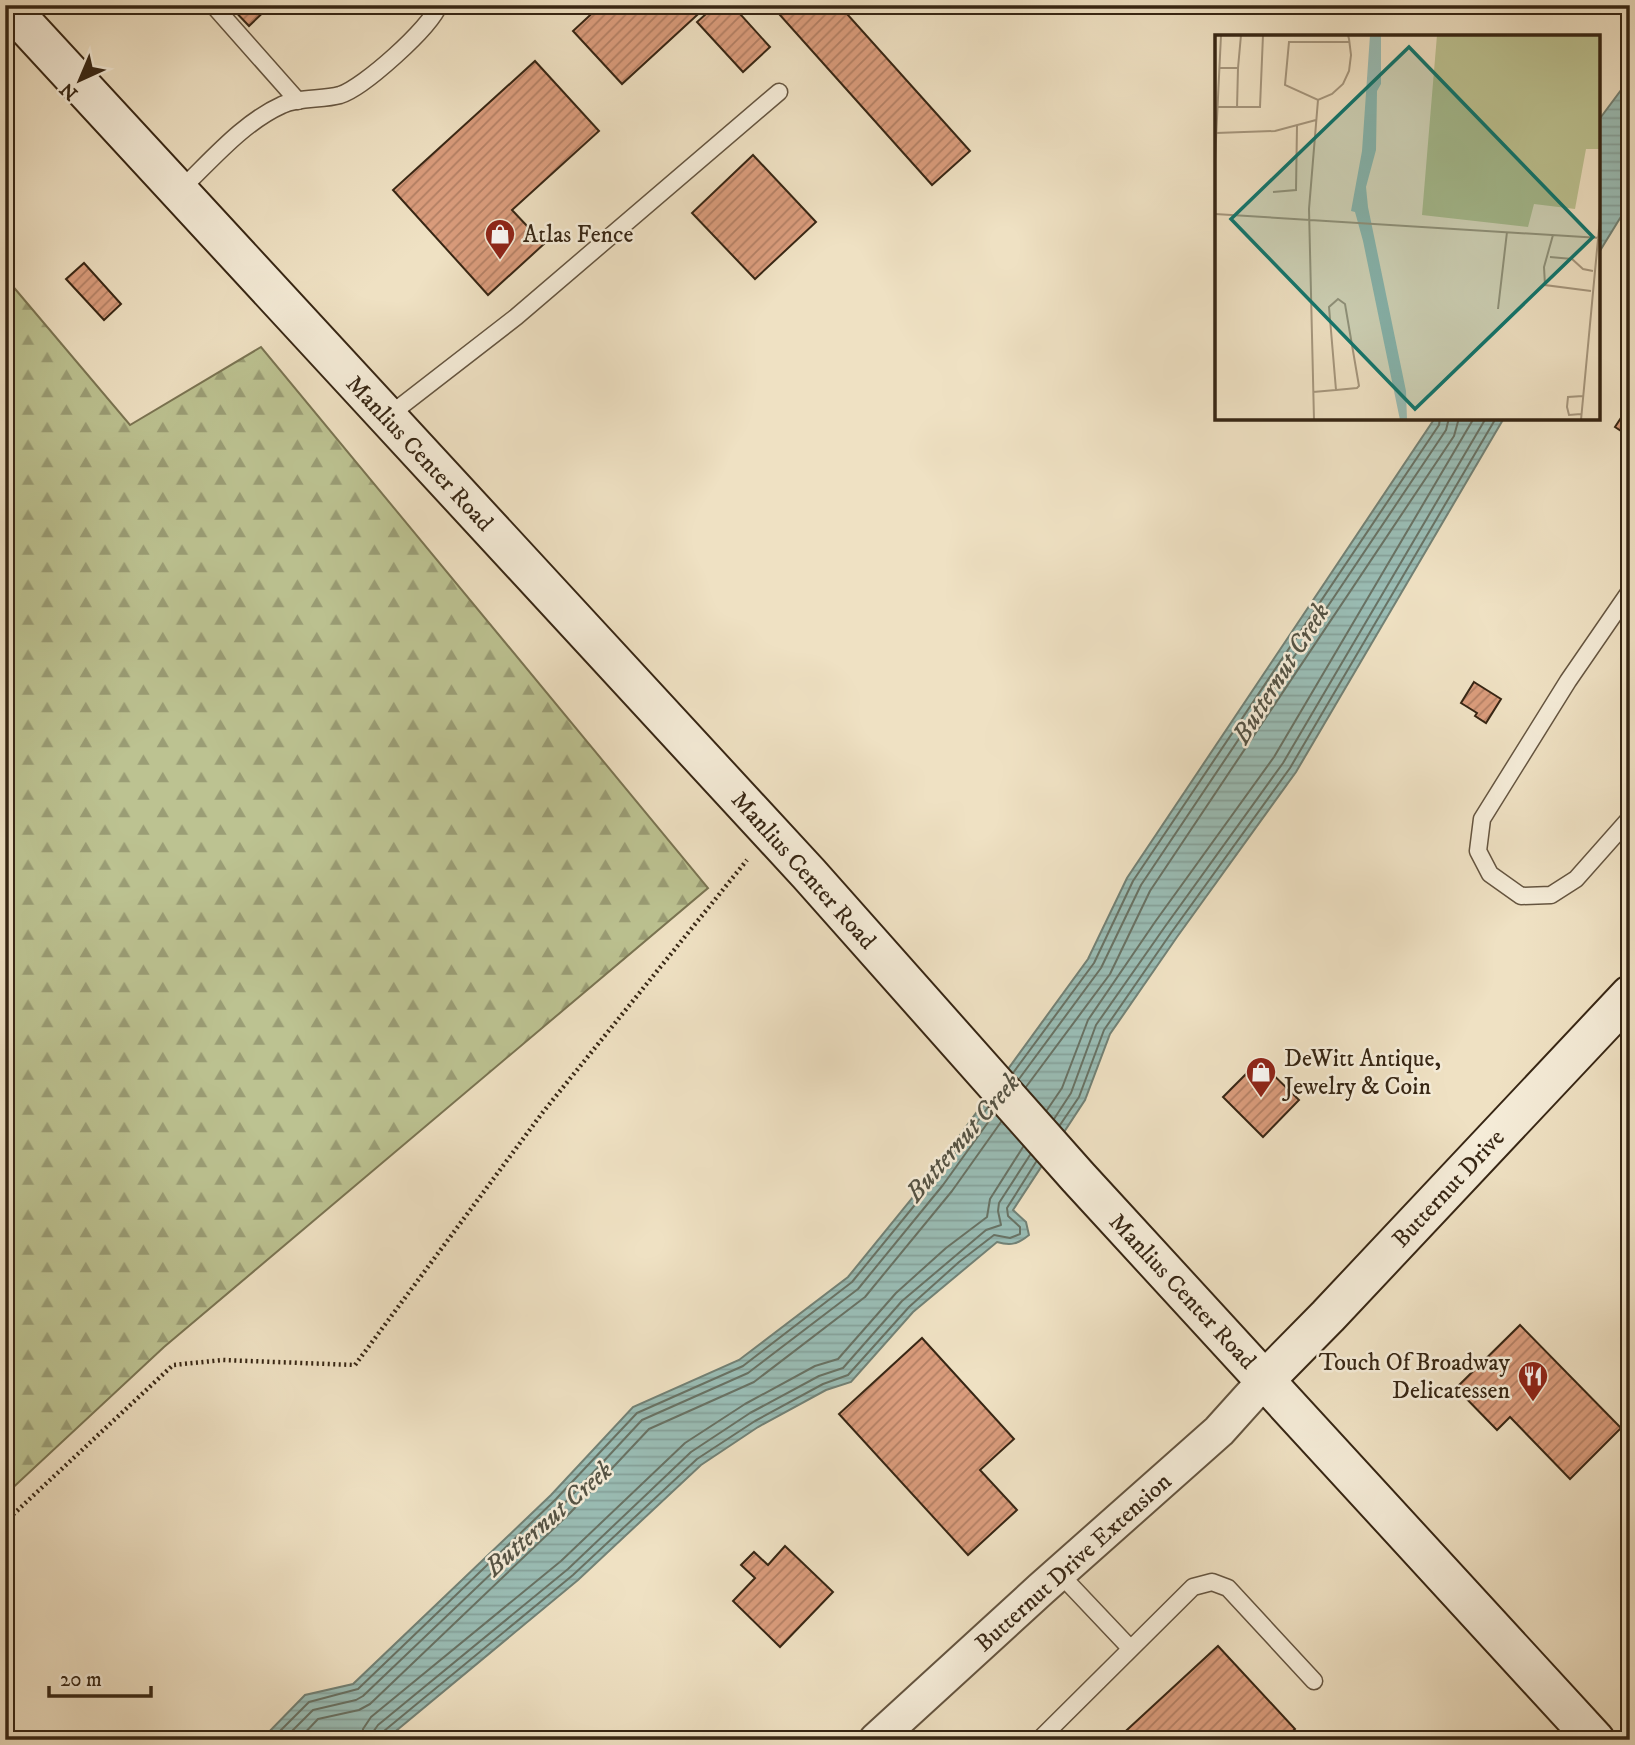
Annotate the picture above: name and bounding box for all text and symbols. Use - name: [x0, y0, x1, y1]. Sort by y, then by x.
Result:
- inset map: [1215, 35, 1600, 420]
- north arrow: [46, 46, 116, 116]
- text: N: [55, 77, 83, 105]
- shop icon: Atlas Fence: [483, 217, 517, 261]
- place label: Atlas Fence: [523, 220, 633, 250]
- street label: Manlius Center Road: [339, 369, 499, 538]
- water label: Butternut Creek: [1225, 598, 1337, 751]
- street label: Manlius Center Road: [724, 785, 882, 956]
- place label: DeWitt Antique, Jewelry & Coin: [1282, 1044, 1441, 1102]
- shop icon: DeWitt Antique, Jewelry & Coin: [1244, 1055, 1278, 1099]
- water label: Butternut Creek: [898, 1067, 1028, 1210]
- street label: Butternut Drive: [1386, 1123, 1511, 1254]
- street label: Manlius Center Road: [1102, 1207, 1262, 1376]
- place label: Touch Of Broadway Delicatessen: [1319, 1348, 1511, 1406]
- restaurant icon: Touch Of Broadway Delicatessen: [1516, 1359, 1550, 1403]
- water label: Butternut Creek: [477, 1454, 620, 1584]
- street label: Butternut Drive Extension: [969, 1466, 1178, 1659]
- scale bar: [49, 1654, 150, 1698]
- text: 20 m: [60, 1667, 102, 1693]

